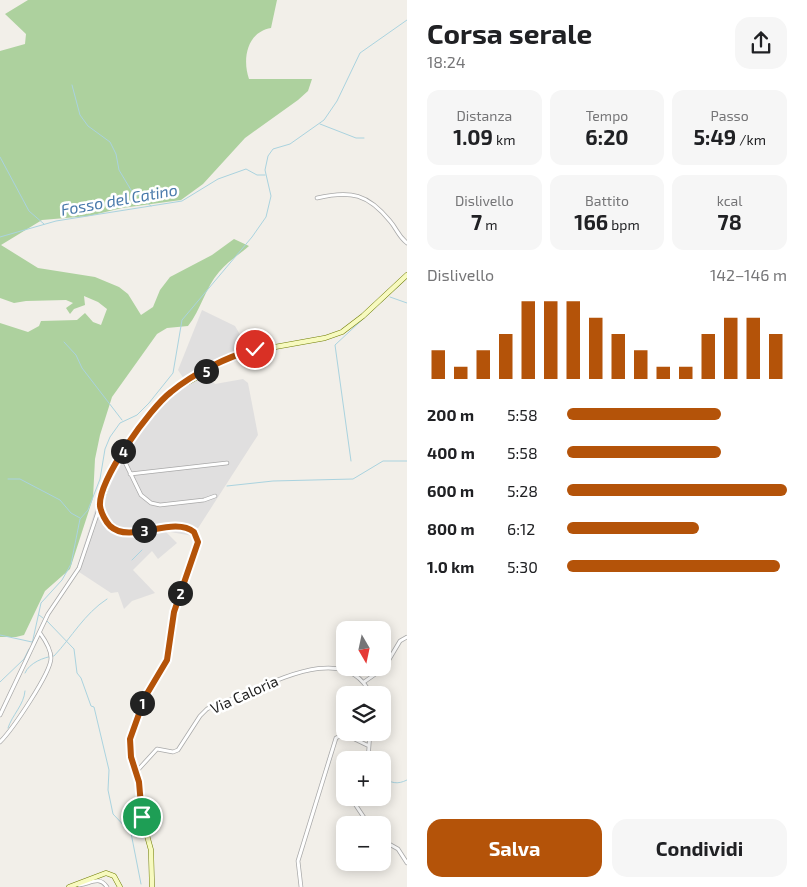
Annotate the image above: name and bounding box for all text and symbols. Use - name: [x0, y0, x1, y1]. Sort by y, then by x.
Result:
- text: Corsa serale: [427, 16, 592, 50]
- button: share: [735, 17, 787, 69]
- text: 18:24: [427, 52, 466, 71]
- text: Distanza: [456, 107, 512, 124]
- text: Tempo: [586, 107, 628, 124]
- text: Passo: [711, 107, 749, 124]
- text: 1.09: [453, 124, 493, 149]
- text: 6:20: [585, 124, 629, 149]
- text: 5:49: [693, 124, 736, 149]
- text: km: [493, 131, 516, 148]
- text: /km: [736, 131, 766, 148]
- water label: Fosso del Catino: [59, 179, 179, 219]
- text: Dislivello: [455, 192, 514, 209]
- text: Battito: [585, 192, 629, 209]
- text: kcal: [717, 192, 742, 209]
- text: 7: [471, 209, 482, 234]
- text: 166: [574, 209, 608, 234]
- text: 78: [718, 209, 742, 234]
- text: m: [482, 216, 498, 233]
- text: bpm: [608, 216, 640, 233]
- text: Dislivello: [427, 265, 494, 284]
- text: 142–146 m: [710, 265, 787, 284]
- pin: [234, 328, 276, 370]
- icon: check: [241, 335, 269, 363]
- pin: 5: [194, 358, 218, 384]
- text: 5: [203, 363, 210, 380]
- text: 200 m: [427, 405, 474, 424]
- text: 5:58: [507, 405, 538, 424]
- pin: 4: [110, 438, 136, 464]
- text: 4: [119, 443, 128, 460]
- text: 400 m: [427, 443, 475, 462]
- text: 5:58: [507, 443, 538, 462]
- text: 600 m: [427, 481, 474, 500]
- text: 5:28: [507, 481, 538, 500]
- pin: 3: [132, 518, 156, 542]
- text: 800 m: [427, 519, 475, 538]
- text: 6:12: [507, 519, 535, 538]
- text: 3: [141, 522, 148, 539]
- text: 1.0 km: [427, 557, 474, 576]
- text: 5:30: [507, 557, 538, 576]
- pin: 2: [168, 580, 192, 606]
- text: 2: [176, 585, 185, 602]
- north arrow: [336, 621, 391, 676]
- map controls: [336, 621, 391, 871]
- street label: Via Caloria: [207, 671, 281, 717]
- button: layers: [336, 686, 391, 741]
- pin: 1: [130, 690, 154, 716]
- text: 1: [139, 695, 146, 712]
- button: +: [336, 751, 391, 806]
- pin: [121, 796, 163, 838]
- icon: arrive: [128, 803, 156, 831]
- button: −: [336, 816, 391, 871]
- button: Salva: [427, 819, 602, 877]
- button: Condividi: [612, 819, 787, 877]

